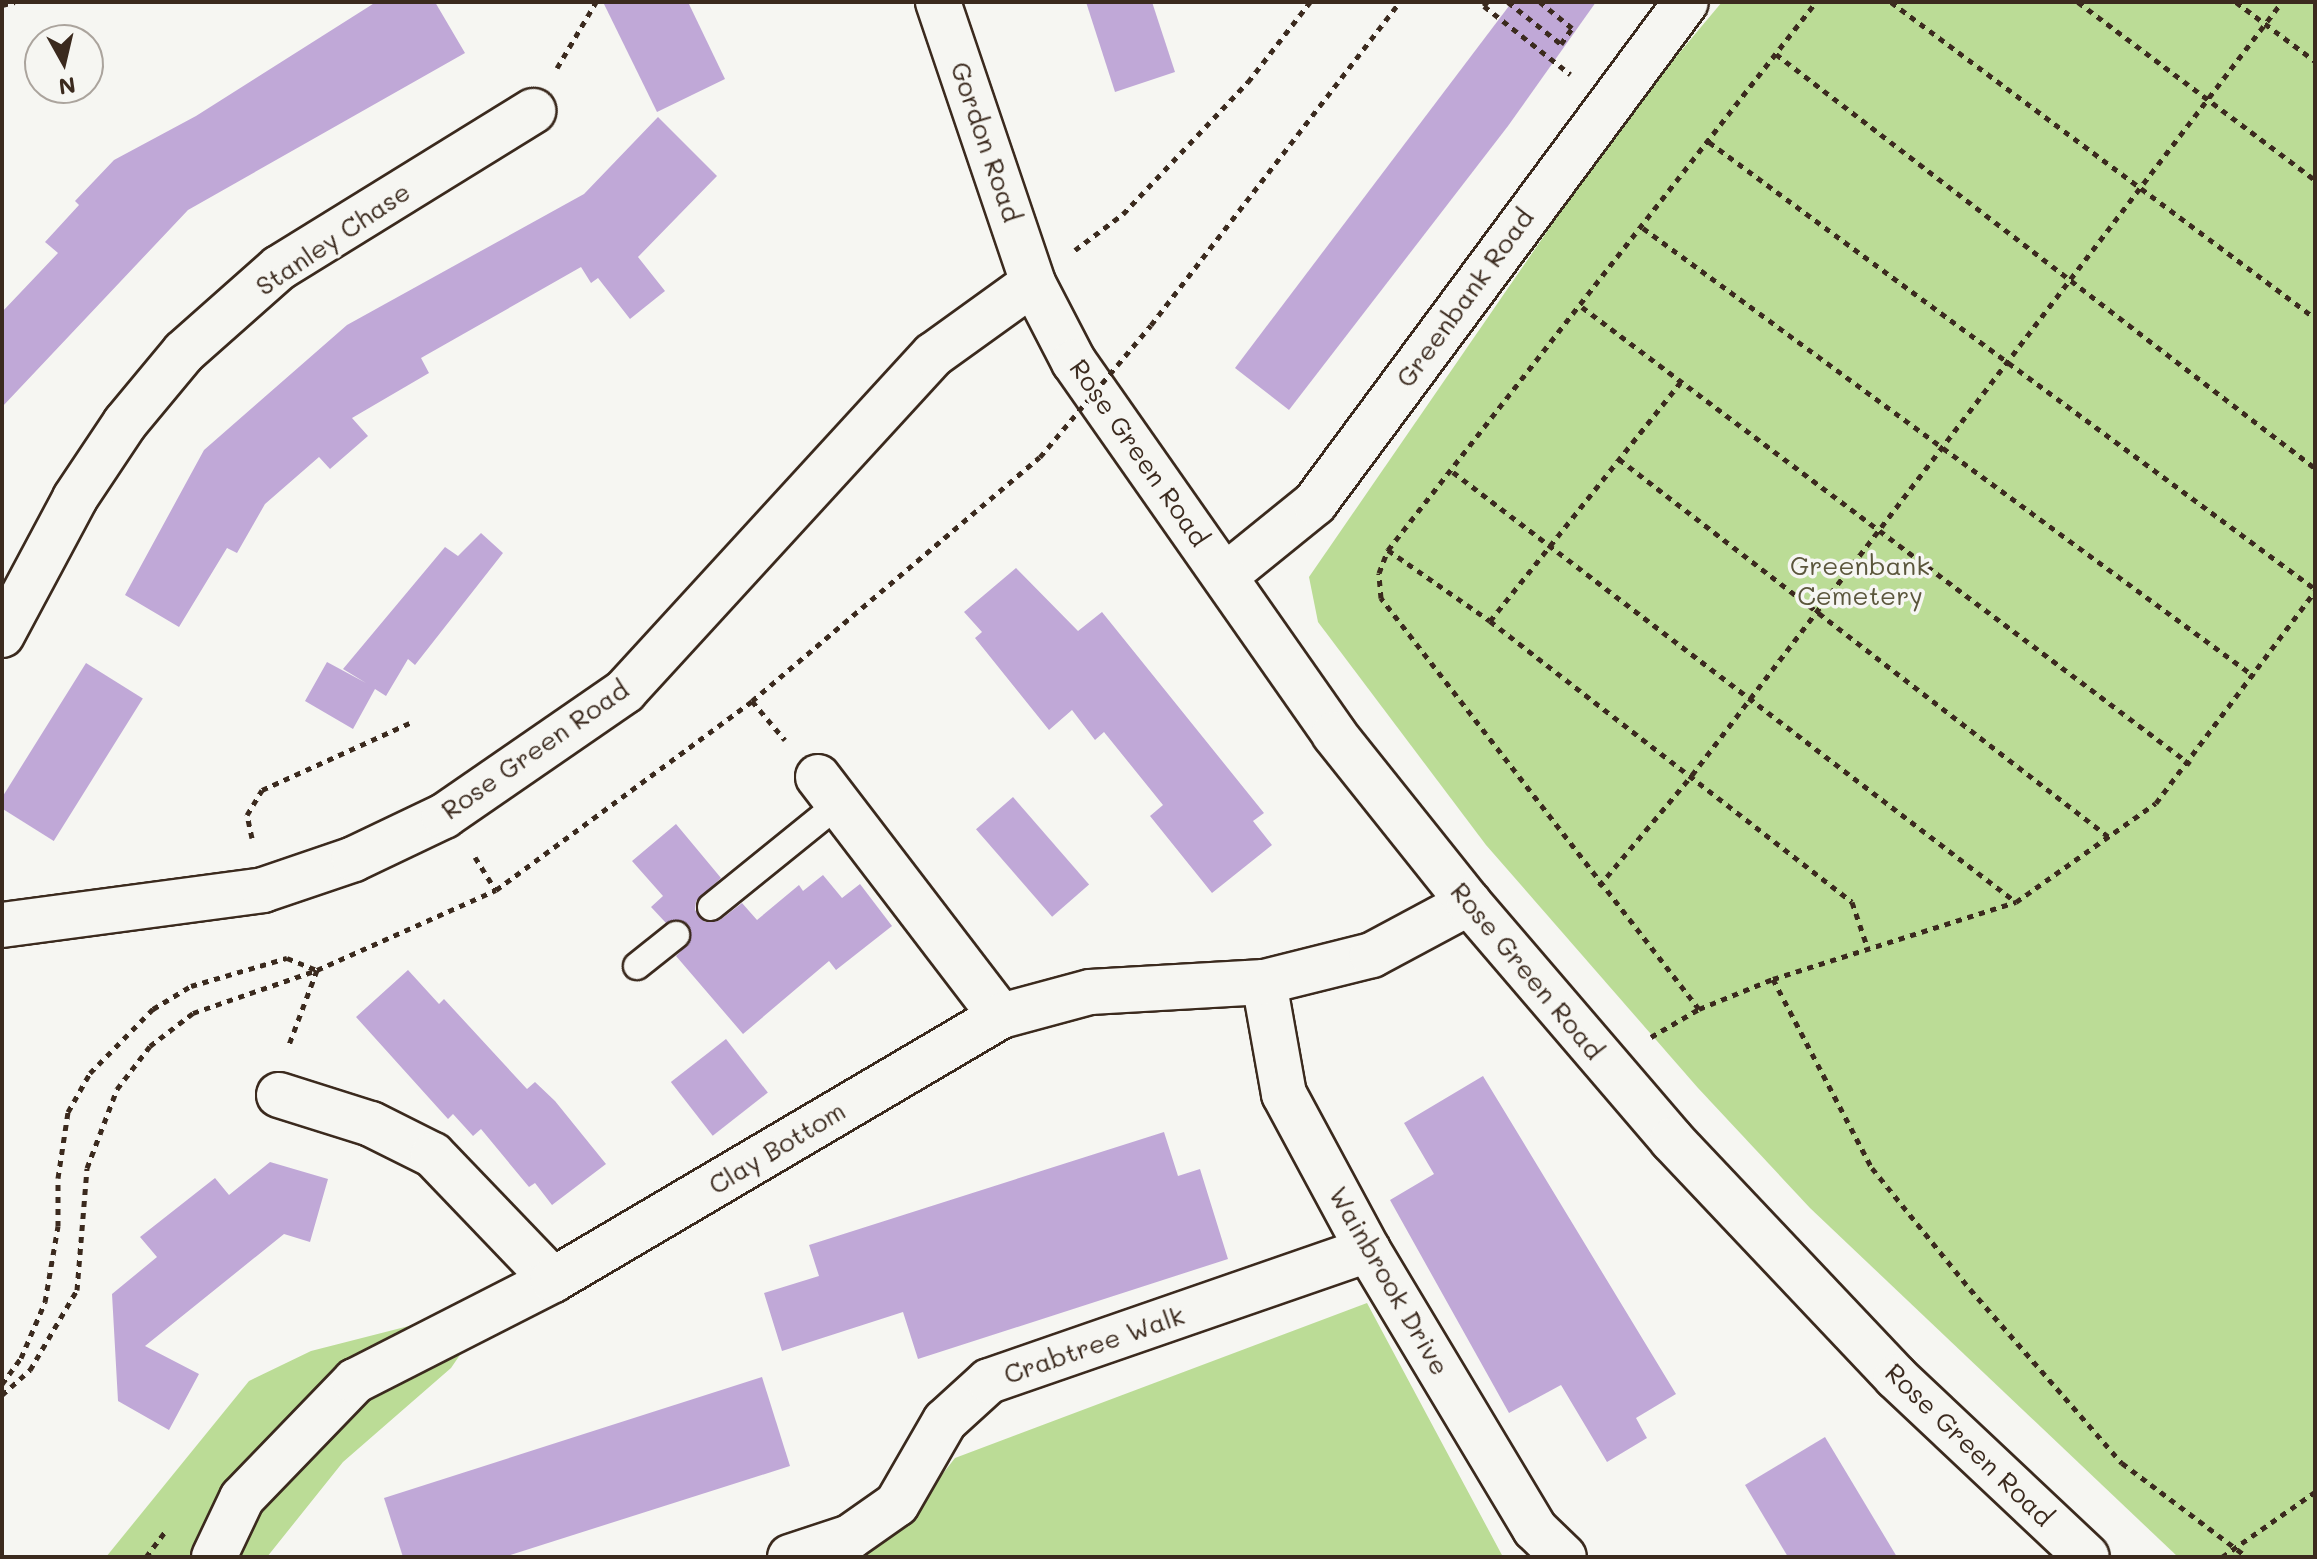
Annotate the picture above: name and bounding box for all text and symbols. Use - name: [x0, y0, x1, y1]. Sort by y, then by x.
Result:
- north arrow: [24, 24, 104, 104]
- street label: Gordon Road: [944, 58, 1028, 226]
- text: N: [57, 71, 77, 102]
- street label: Stanley Chase: [250, 176, 416, 302]
- street label: Greenbank Road: [1390, 203, 1540, 393]
- street label: Rose Green Road: [1063, 353, 1215, 553]
- park label: Greenbank Cemetery: [1790, 550, 1930, 612]
- street label: Rose Green Road: [435, 674, 635, 826]
- street label: Rose Green Road: [1444, 876, 1610, 1066]
- street label: Clay Bottom: [703, 1095, 851, 1201]
- street label: Wainbrook Drive: [1322, 1181, 1456, 1381]
- street label: Crabtree Walk: [1000, 1300, 1188, 1390]
- street label: Rose Green Road: [1879, 1357, 2059, 1533]

